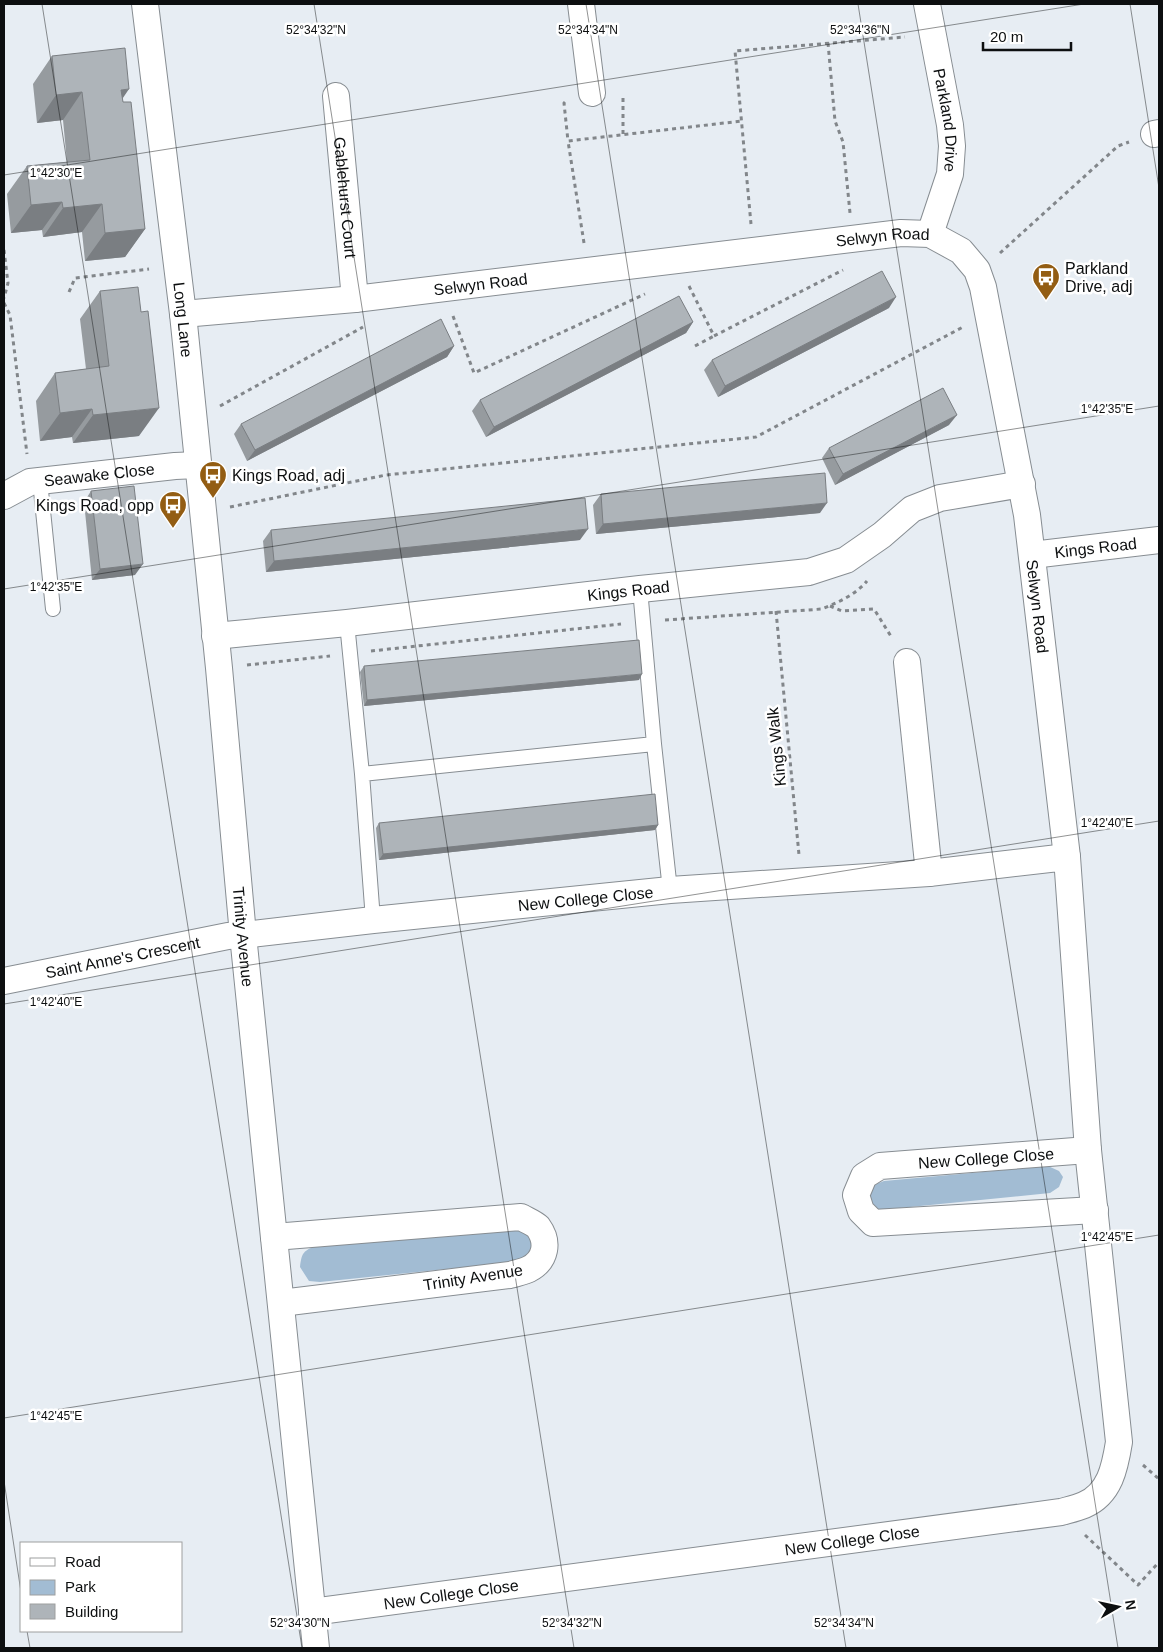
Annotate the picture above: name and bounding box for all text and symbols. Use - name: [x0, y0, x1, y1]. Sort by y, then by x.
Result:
- scale bar: [983, 20, 1070, 52]
- text: 52°34'32"N: [286, 23, 346, 37]
- text: 52°34'34"N: [558, 23, 618, 37]
- text: 52°34'36"N: [830, 23, 890, 37]
- text: 20 m: [990, 28, 1023, 45]
- street label: Parkland Drive: [930, 67, 960, 173]
- street label: Gablehurst Court: [331, 136, 359, 260]
- text: 1°42'30"E: [30, 166, 82, 180]
- street label: Selwyn Road: [835, 225, 930, 250]
- place label: Parkland Drive, adj: [1065, 260, 1133, 295]
- bus stop icon: Parkland Drive, adj: [1031, 262, 1061, 301]
- street label: Selwyn Road: [433, 270, 528, 298]
- street label: Long Lane: [170, 281, 195, 358]
- text: 1°42'35"E: [1081, 402, 1133, 416]
- street label: Seawake Close: [43, 460, 155, 489]
- bus stop icon: Kings Road, adj: [198, 460, 228, 499]
- place label: Kings Road, adj: [232, 467, 345, 484]
- bus stop icon: Kings Road, opp: [158, 490, 188, 529]
- place label: Kings Road, opp: [36, 497, 154, 514]
- street label: Kings Road: [1054, 535, 1138, 561]
- street label: Selwyn Road: [1023, 559, 1051, 654]
- street label: Kings Road: [586, 578, 671, 604]
- text: 1°42'35"E: [30, 580, 82, 594]
- street label: Kings Walk: [764, 706, 789, 787]
- text: 1°42'40"E: [1081, 816, 1133, 830]
- street label: New College Close: [517, 884, 654, 914]
- street label: Trinity Avenue: [230, 886, 256, 988]
- street label: Saint Anne's Crescent: [44, 934, 202, 981]
- text: 1°42'40"E: [30, 995, 82, 1009]
- street label: New College Close: [918, 1145, 1055, 1172]
- text: 1°42'45"E: [1081, 1230, 1133, 1244]
- street label: Trinity Avenue: [422, 1261, 524, 1294]
- text: 1°42'45"E: [30, 1409, 82, 1423]
- street label: New College Close: [784, 1523, 921, 1558]
- legend: [20, 1542, 182, 1632]
- text: Road: [65, 1553, 101, 1570]
- street label: New College Close: [383, 1577, 520, 1612]
- text: Park: [65, 1578, 96, 1595]
- north arrow: [1093, 1582, 1143, 1632]
- text: N: [1122, 1599, 1140, 1611]
- text: Building: [65, 1603, 118, 1620]
- text: 52°34'30"N: [270, 1616, 330, 1630]
- text: 52°34'32"N: [542, 1616, 602, 1630]
- text: 52°34'34"N: [814, 1616, 874, 1630]

